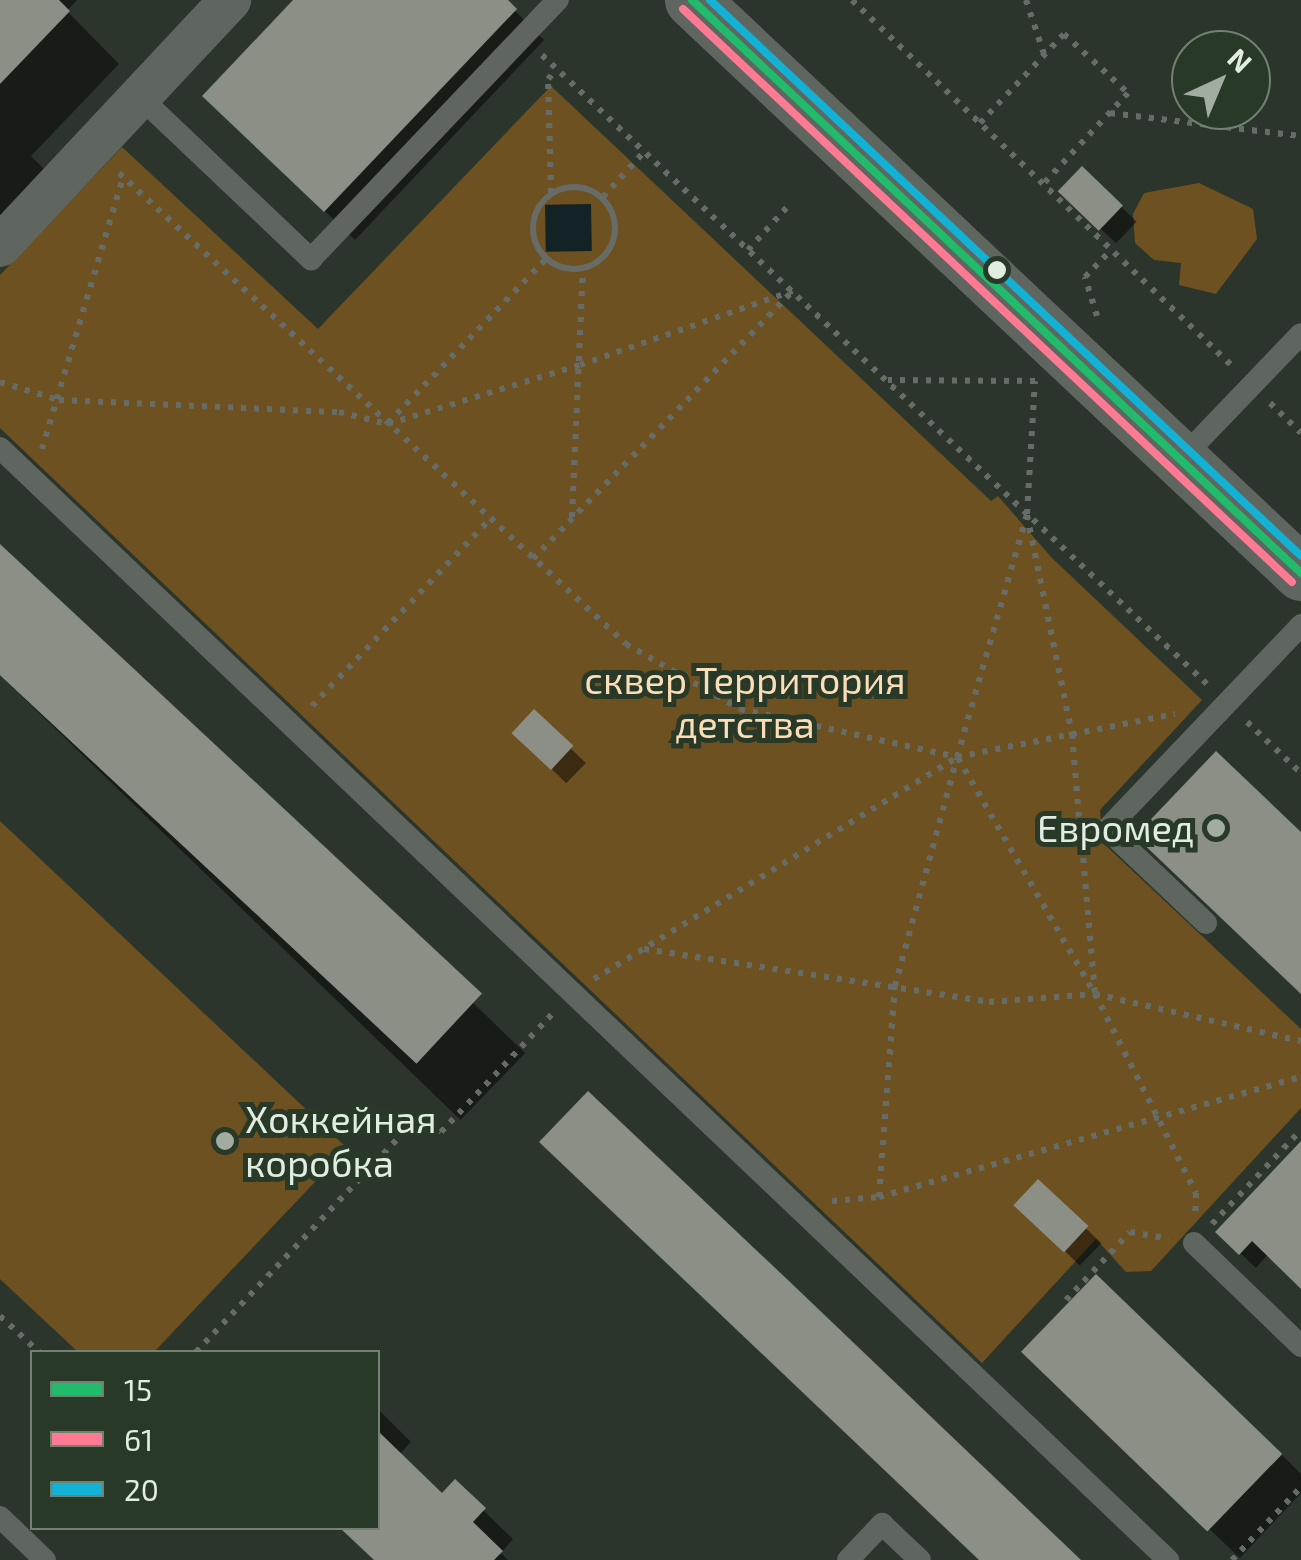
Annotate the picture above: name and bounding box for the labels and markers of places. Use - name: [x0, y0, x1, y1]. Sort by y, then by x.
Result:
- unlabelled marker: [987, 260, 1007, 280]
- place label: Евромед: [1037, 805, 1194, 851]
- marker: Евромед: [1203, 815, 1229, 841]
- place label: Хоккейная коробка: [245, 1096, 437, 1186]
- marker: Хоккейная коробка: [214, 1130, 236, 1152]

